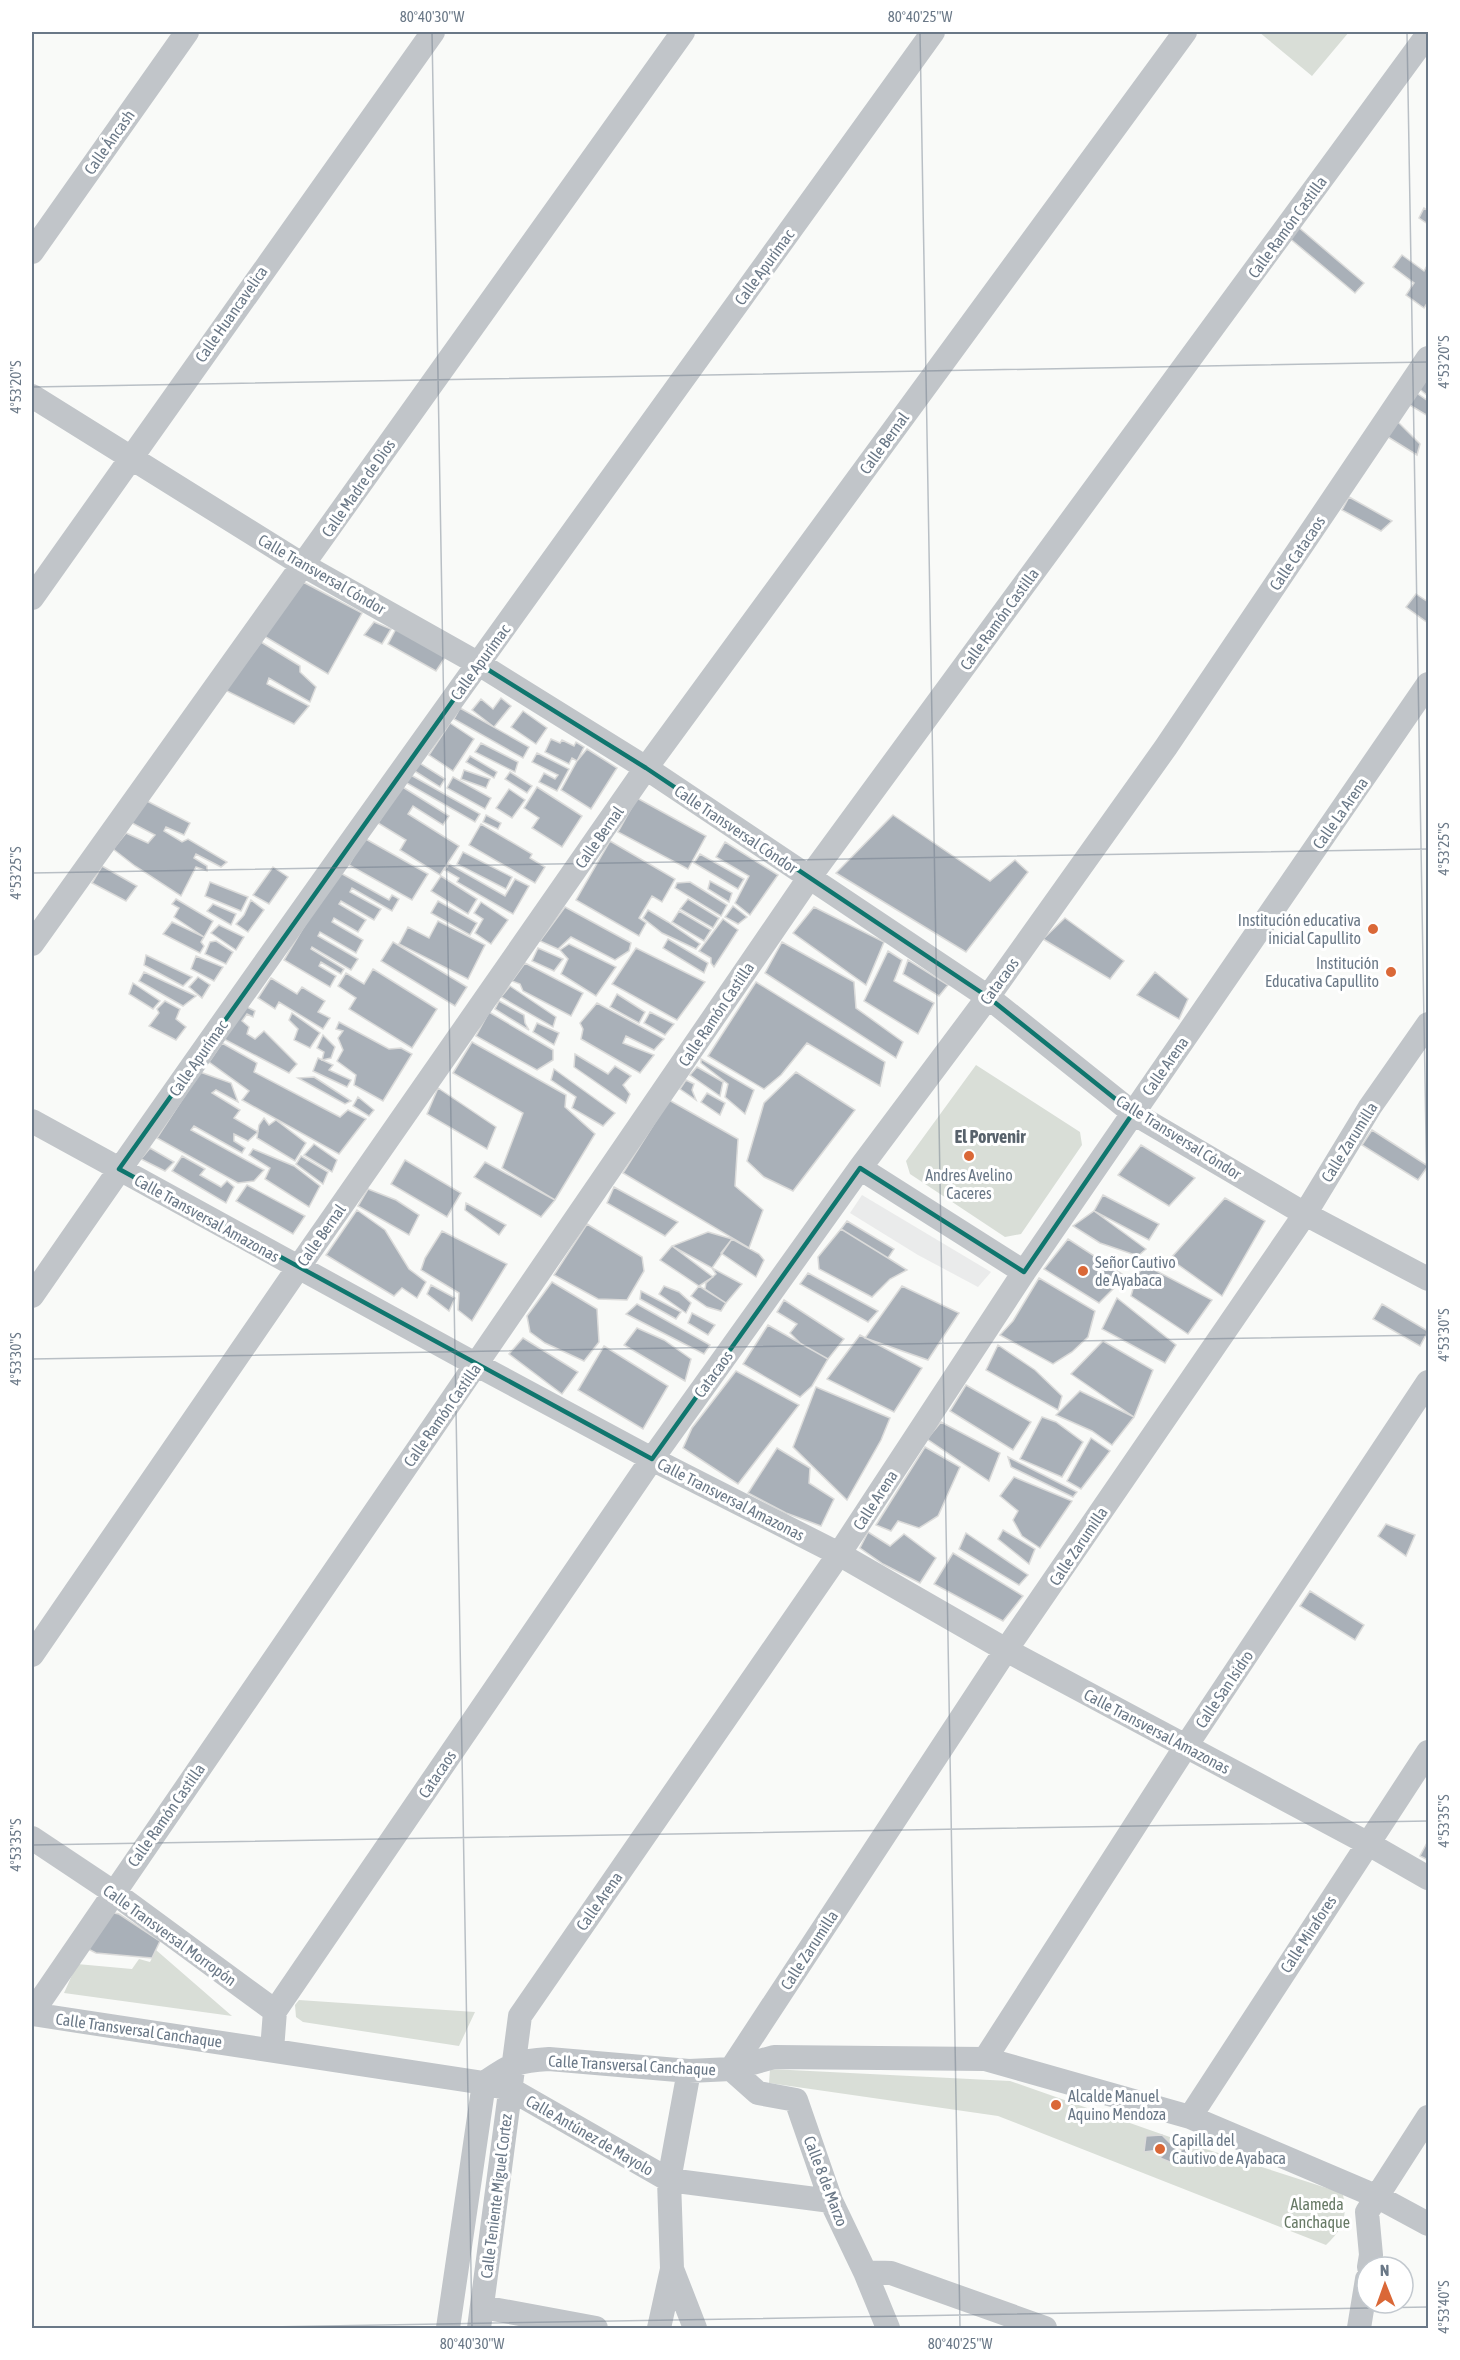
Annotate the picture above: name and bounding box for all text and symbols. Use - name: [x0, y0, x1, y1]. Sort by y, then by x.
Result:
- text: 80°40'30"W: [400, 8, 464, 25]
- text: 80°40'25"W: [888, 8, 952, 25]
- street label: Calle Áncash: [80, 106, 138, 178]
- street label: Calle Ramón Castilla: [1244, 173, 1330, 281]
- street label: Calle Apurímac: [731, 226, 798, 309]
- street label: Calle Huancavelica: [191, 263, 271, 365]
- text: 4°53'20"S: [1435, 335, 1452, 389]
- text: 4°53'20"S: [7, 360, 24, 414]
- street label: Calle Bernal: [856, 408, 913, 477]
- street label: Calle Madre de Dios: [318, 435, 399, 540]
- street label: Calle Catacaos: [1266, 512, 1329, 594]
- street label: Calle Transversal Cóndor: [255, 530, 389, 618]
- street label: Calle Ramón Castilla: [956, 565, 1042, 673]
- street label: Calle Apurímac: [447, 621, 514, 704]
- street label: Calle La Arena: [1309, 774, 1371, 852]
- street label: Calle Transversal Cóndor: [671, 781, 801, 877]
- street label: Calle Bernal: [571, 802, 627, 871]
- text: 4°53'25"S: [1435, 822, 1452, 876]
- text: 4°53'25"S: [7, 846, 24, 900]
- place label: Institución educativa inicial Capullito: [1238, 911, 1361, 948]
- marker: Institución educativa inicial Capullito: [1366, 922, 1380, 936]
- street label: Catacaos: [976, 954, 1022, 1008]
- place label: Institución Educativa Capullito: [1265, 954, 1379, 991]
- street label: Calle Ramón Castilla: [675, 959, 757, 1069]
- marker: Institución Educativa Capullito: [1384, 965, 1398, 979]
- street label: Calle Apurímac: [165, 1016, 232, 1100]
- street label: Calle Arena: [1138, 1033, 1192, 1099]
- street label: Calle Transversal Cóndor: [1113, 1091, 1245, 1183]
- street label: Calle Zarumilla: [1317, 1099, 1381, 1185]
- district label: El Porvenir: [955, 1126, 1026, 1147]
- marker: Andres Avelino Caceres: [962, 1149, 976, 1163]
- place label: Andres Avelino Caceres: [925, 1166, 1013, 1202]
- street label: Calle Transversal Amazonas: [132, 1171, 283, 1265]
- street label: Calle Bernal: [293, 1200, 349, 1269]
- place label: Señor Cautivo de Ayabaca: [1095, 1253, 1176, 1290]
- marker: Señor Cautivo de Ayabaca: [1076, 1264, 1090, 1278]
- text: 4°53'30"S: [1435, 1308, 1452, 1362]
- text: 4°53'30"S: [7, 1332, 24, 1386]
- street label: Catacaos: [690, 1347, 736, 1401]
- street label: Calle Ramón Castilla: [400, 1360, 484, 1470]
- street label: Calle Transversal Amazonas: [655, 1454, 808, 1544]
- street label: Calle Arena: [849, 1467, 901, 1533]
- street label: Calle Zarumilla: [1045, 1503, 1111, 1589]
- street label: Calle San Isidro: [1191, 1647, 1257, 1731]
- street label: Calle Transversal Amazonas: [1081, 1685, 1233, 1777]
- street label: Catacaos: [415, 1747, 460, 1801]
- street label: Calle Ramón Castilla: [124, 1760, 208, 1870]
- text: 4°53'35"S: [1435, 1794, 1452, 1848]
- text: 4°53'35"S: [7, 1818, 24, 1872]
- street label: Calle Arena: [572, 1868, 626, 1934]
- street label: Calle Transversal Morropón: [100, 1881, 240, 1990]
- street label: Calle Mirafores: [1276, 1892, 1340, 1976]
- street label: Calle Zarumilla: [777, 1907, 841, 1993]
- street label: Calle Transversal Canchaque: [55, 2009, 223, 2052]
- street label: Calle Transversal Canchaque: [548, 2052, 716, 2079]
- place label: Alcalde Manuel Aquino Mendoza: [1068, 2087, 1166, 2124]
- street label: Calle Antúnez de Mayolo: [523, 2091, 657, 2180]
- marker: Alcalde Manuel Aquino Mendoza: [1049, 2098, 1063, 2112]
- street label: Calle Teniente Miguel Cortez: [477, 2113, 516, 2279]
- place label: Capilla del Cautivo de Ayabaca: [1172, 2131, 1286, 2168]
- street label: Calle 8 de Marzo: [801, 2133, 851, 2229]
- marker: Capilla del Cautivo de Ayabaca: [1153, 2142, 1167, 2156]
- park label: Alameda Canchaque: [1284, 2195, 1350, 2232]
- north arrow: [1355, 2255, 1415, 2315]
- text: N: [1380, 2261, 1390, 2279]
- text: 4°53'40"S: [1435, 2280, 1452, 2334]
- text: 80°40'30"W: [440, 2335, 504, 2352]
- text: 80°40'25"W: [928, 2335, 992, 2352]

